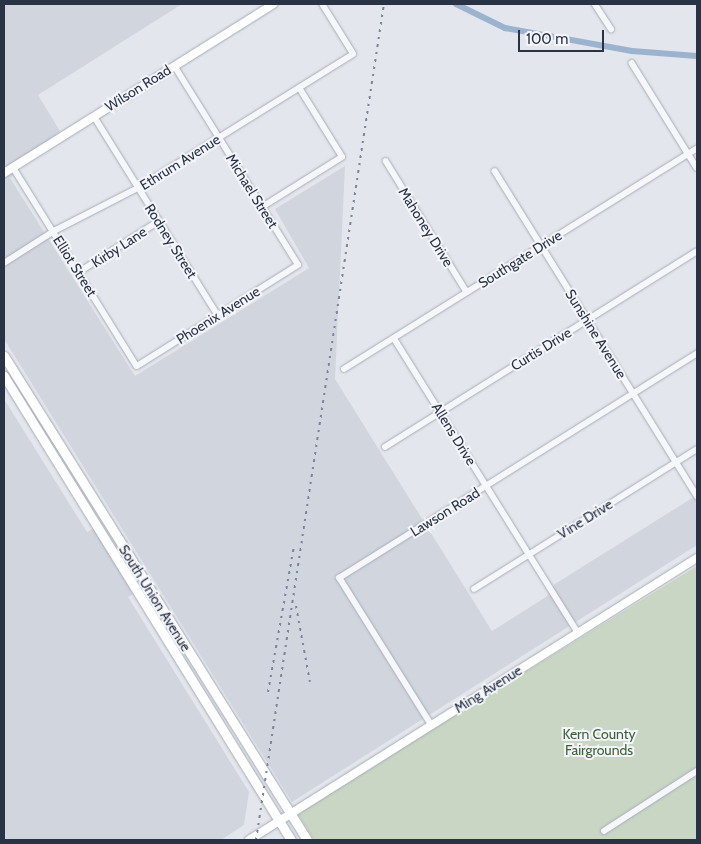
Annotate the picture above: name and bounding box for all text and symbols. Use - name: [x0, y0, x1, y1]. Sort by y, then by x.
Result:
- scale bar: [521, 20, 607, 52]
- text: 100 m: [526, 30, 568, 48]
- street label: Wilson Road: [102, 61, 174, 115]
- street label: Ethrum Avenue: [137, 131, 223, 193]
- street label: Michael Street: [222, 151, 282, 231]
- street label: Mahoney Drive: [395, 184, 457, 270]
- street label: Rodney Street: [141, 201, 201, 281]
- street label: Kirby Lane: [88, 223, 150, 271]
- street label: Southgate Drive: [475, 227, 565, 291]
- street label: Elliot Street: [50, 232, 100, 300]
- street label: Phoenix Avenue: [173, 283, 263, 347]
- street label: Sunshine Avenue: [562, 286, 630, 382]
- street label: Curtis Drive: [508, 324, 574, 374]
- street label: Allens Drive: [428, 400, 480, 468]
- street label: Lawson Road: [407, 484, 483, 540]
- street label: Vine Drive: [554, 496, 616, 542]
- street label: South Union Avenue: [115, 542, 195, 654]
- street label: Ming Avenue: [451, 662, 525, 716]
- park label: Kern County Fairgrounds: [563, 726, 635, 759]

